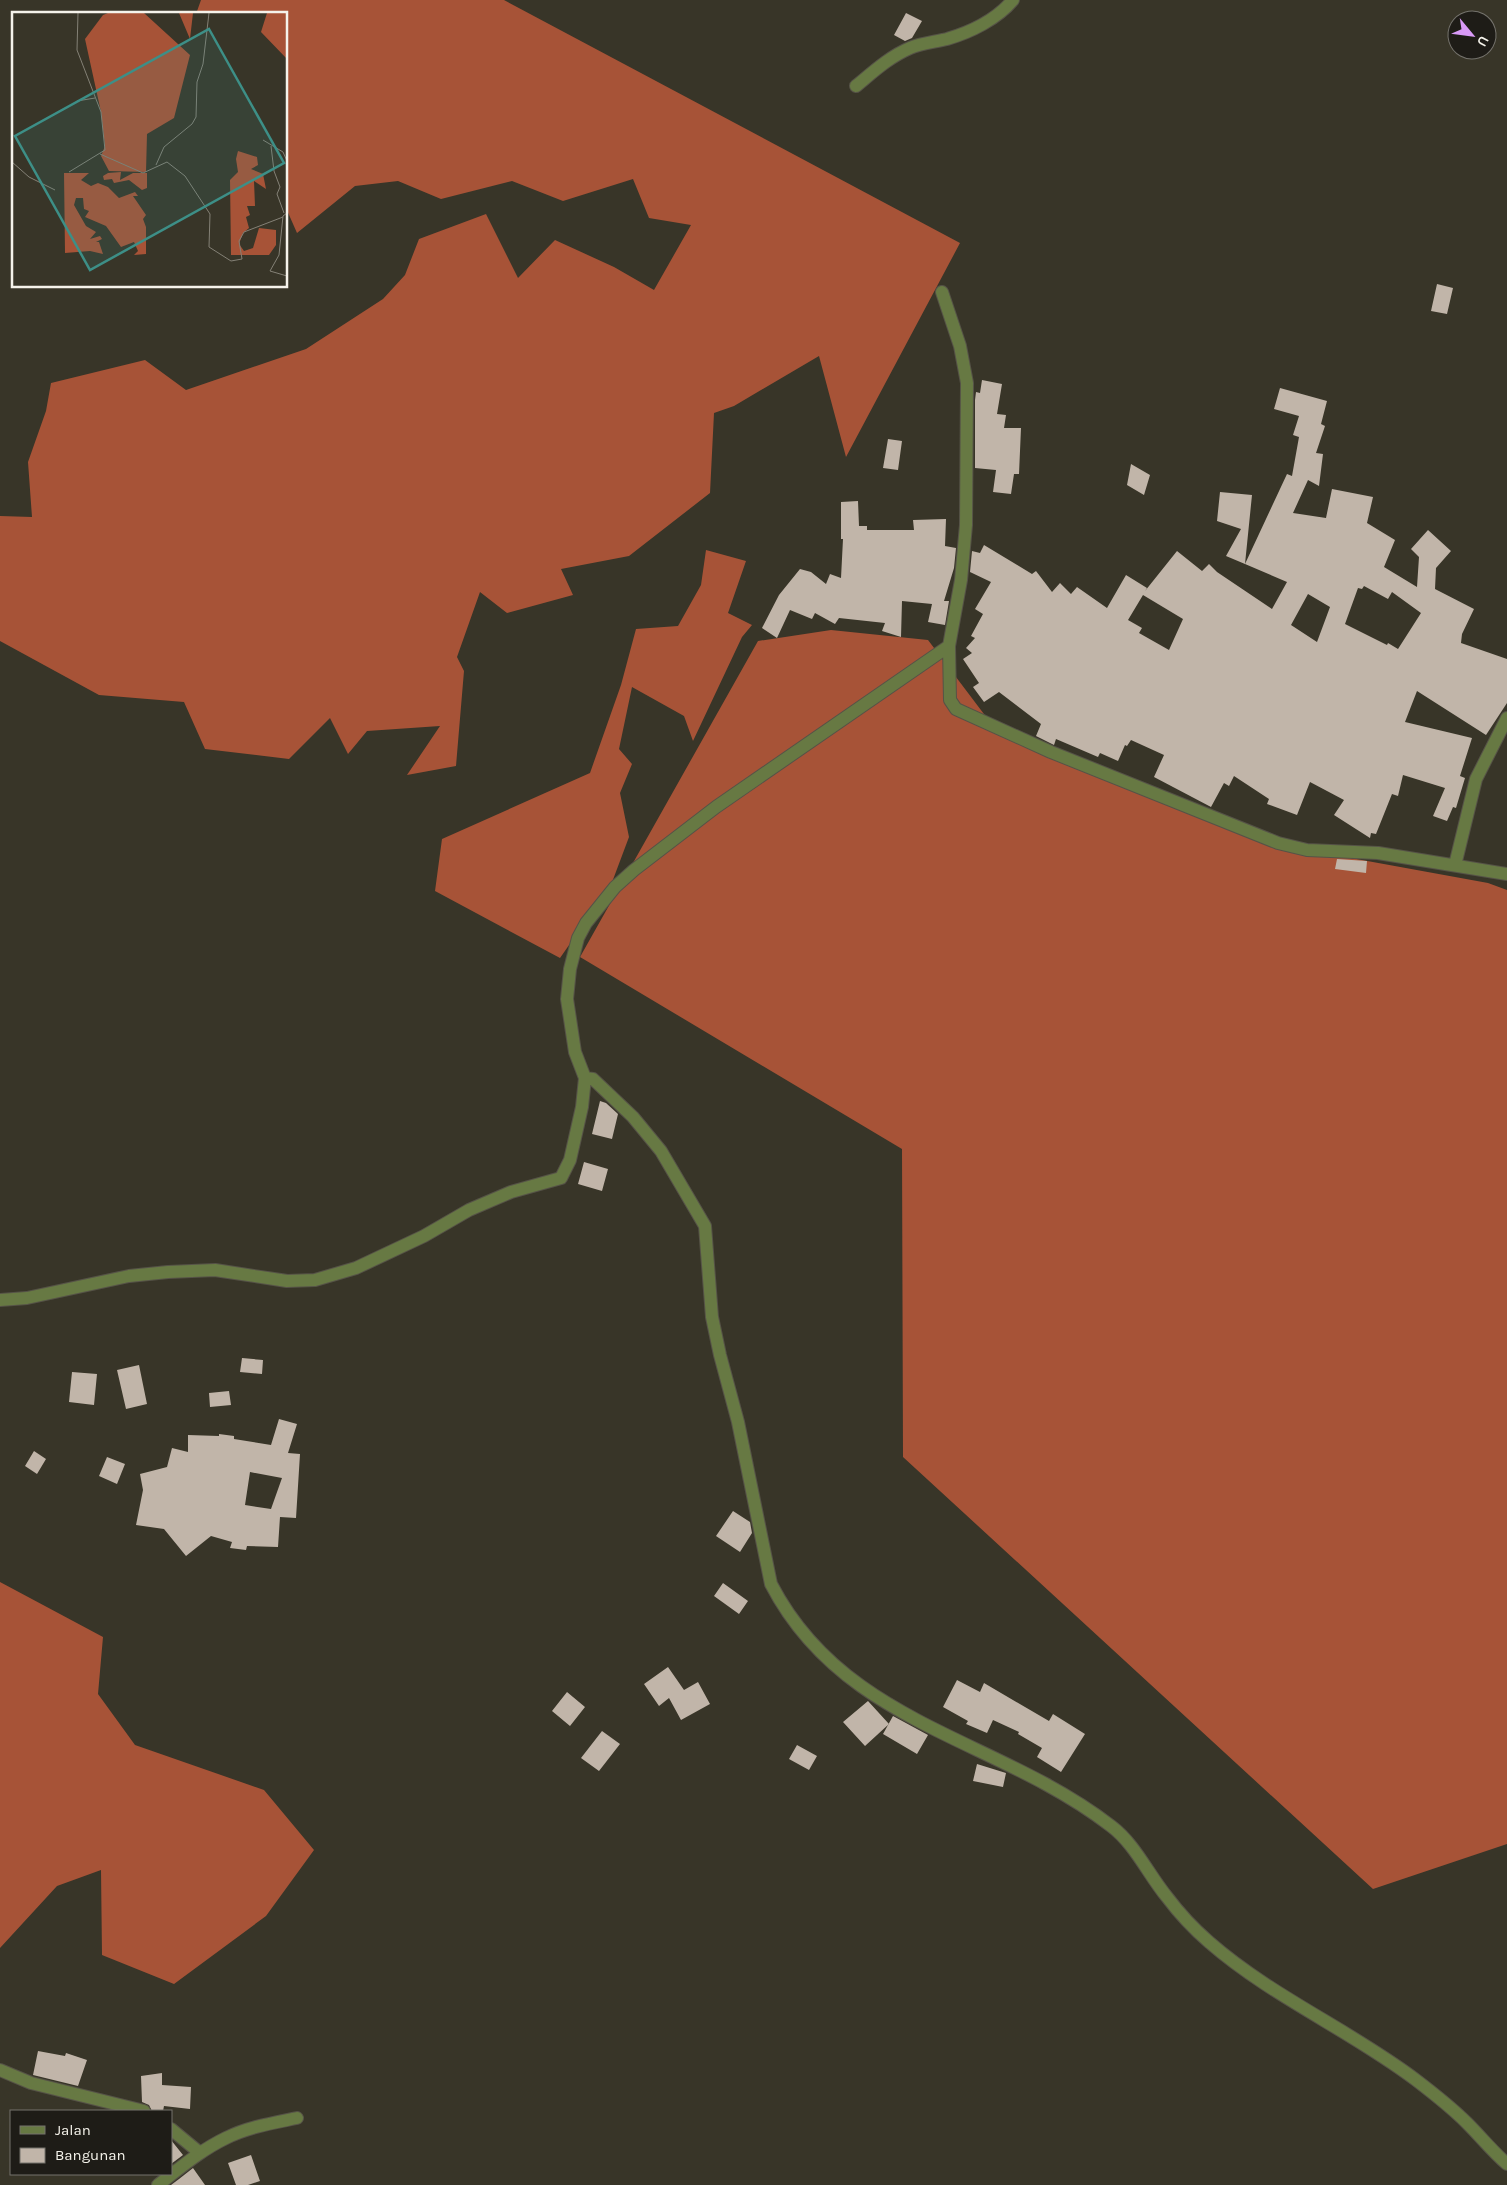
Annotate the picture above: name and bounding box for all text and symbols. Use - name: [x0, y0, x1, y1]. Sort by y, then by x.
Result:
- north arrow: [1447, 10, 1497, 60]
- inset map: [12, 12, 288, 288]
- text: U: [1473, 33, 1493, 49]
- legend: [10, 2110, 172, 2175]
- text: Jalan: [55, 2121, 91, 2139]
- text: Bangunan: [55, 2146, 126, 2164]

